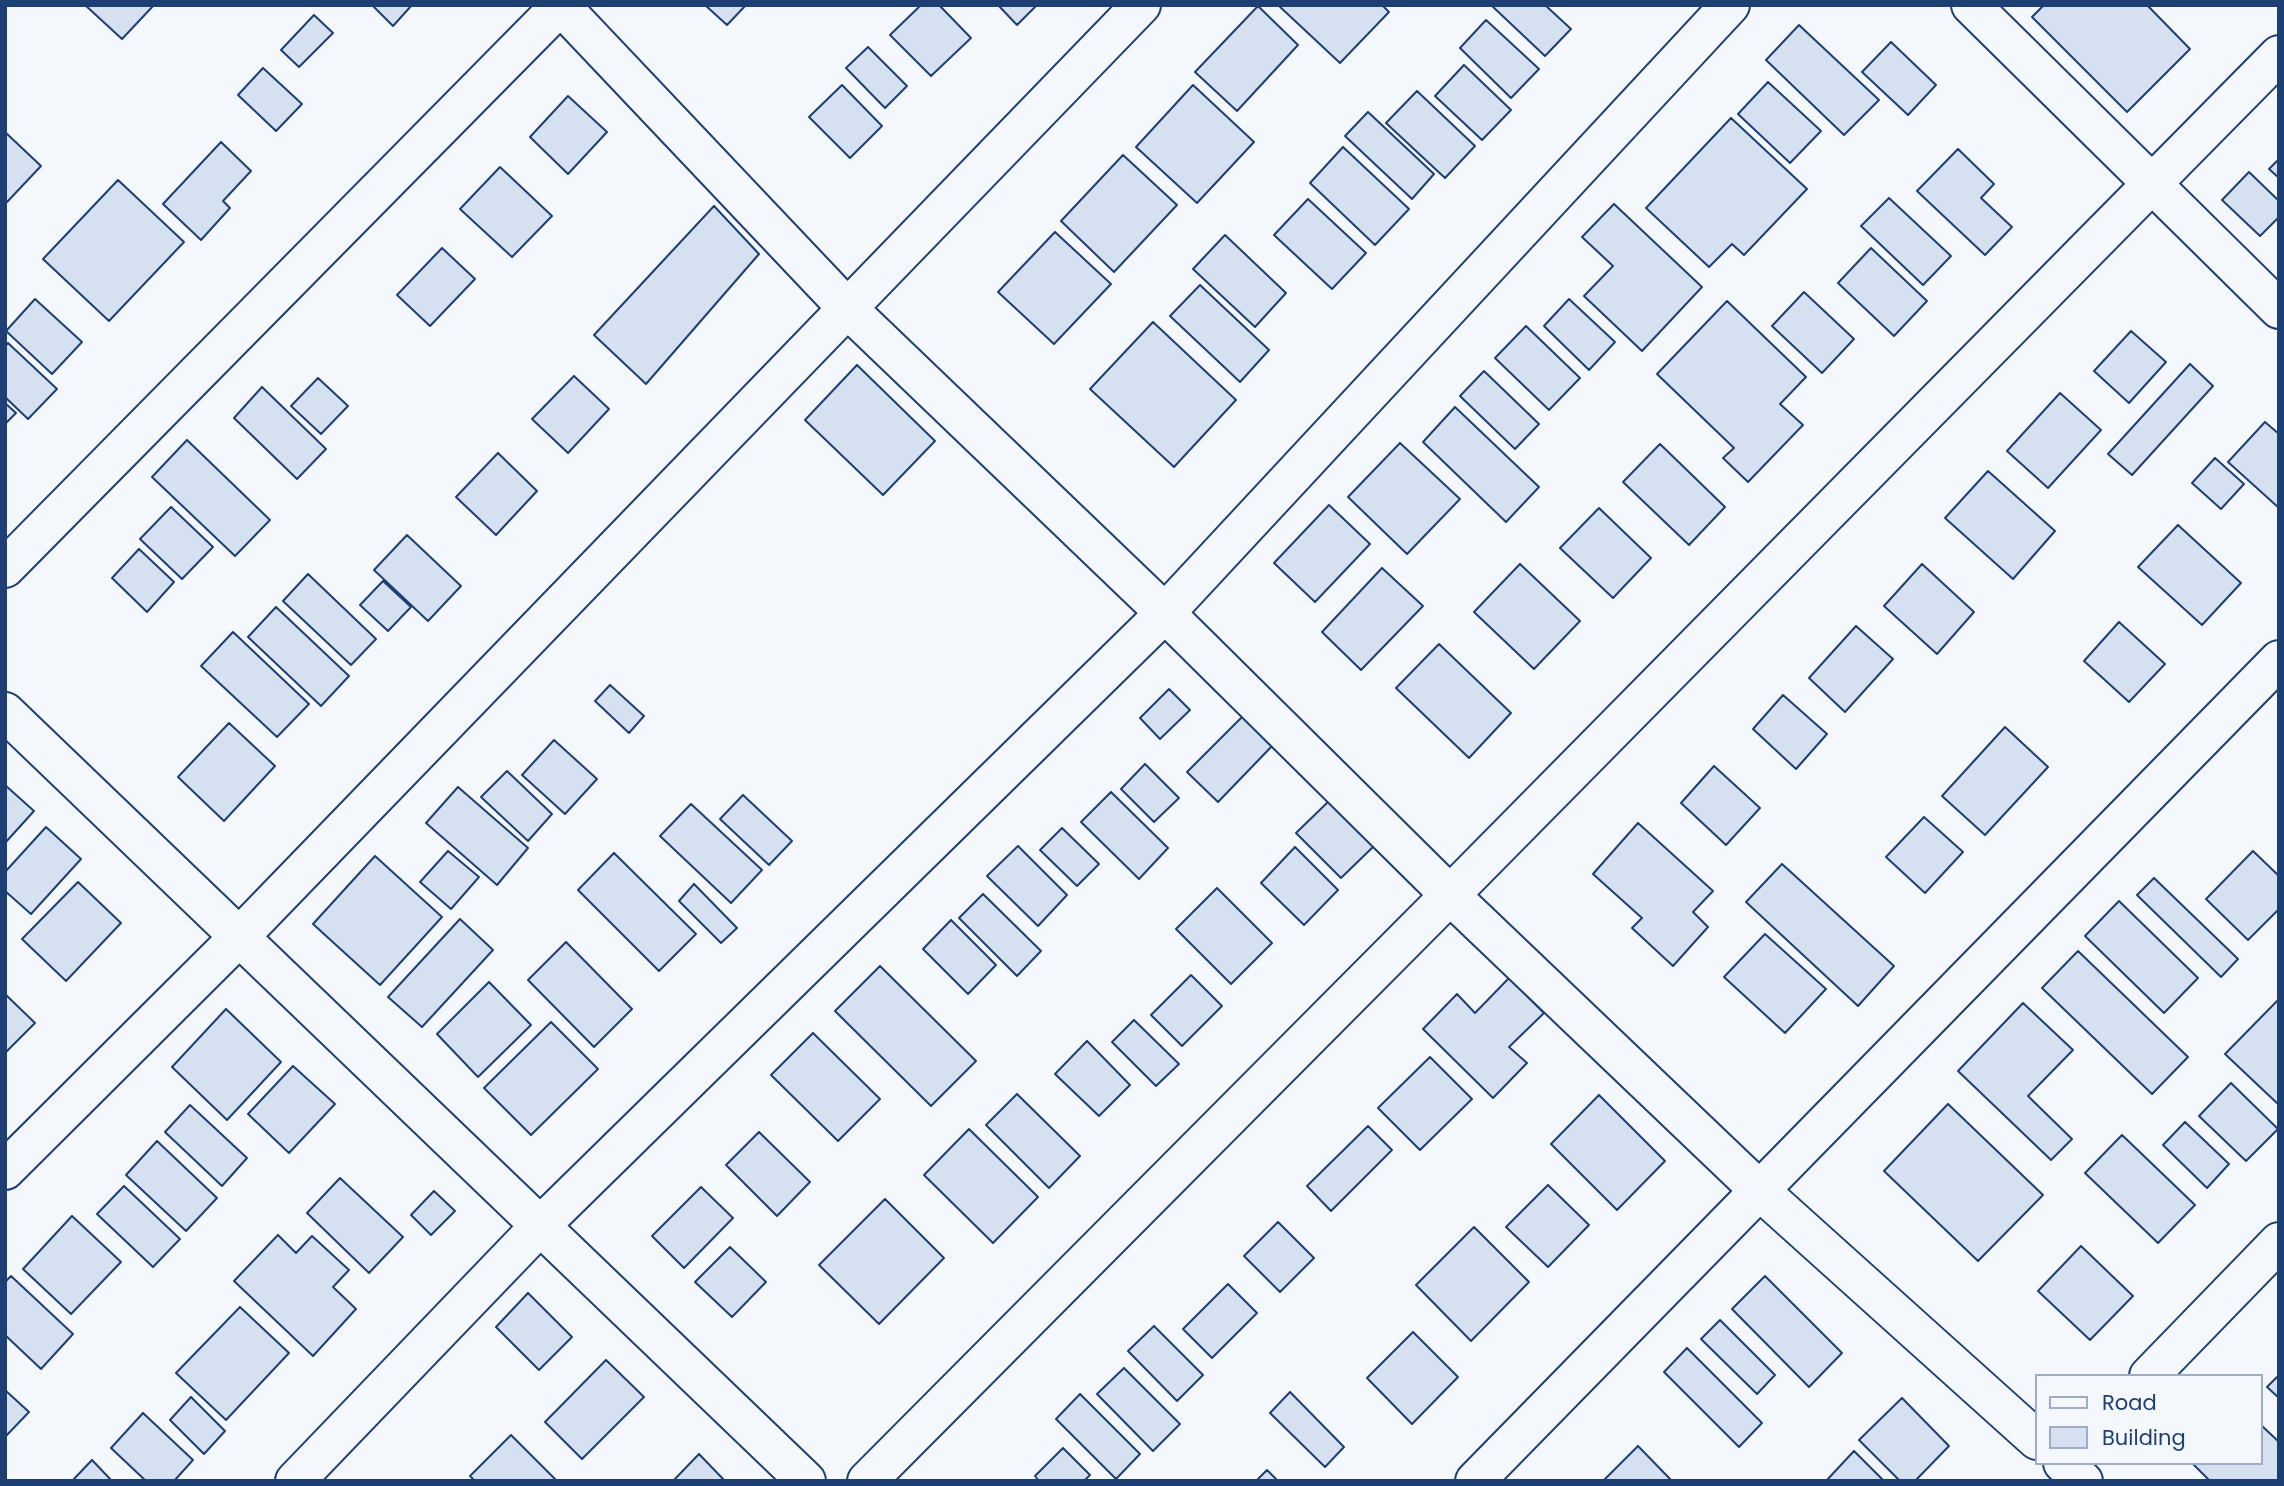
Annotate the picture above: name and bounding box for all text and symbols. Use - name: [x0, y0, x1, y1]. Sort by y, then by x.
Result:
- legend: [2036, 1374, 2263, 1465]
- text: Road: [2102, 1388, 2157, 1417]
- text: Building: [2102, 1423, 2186, 1452]

